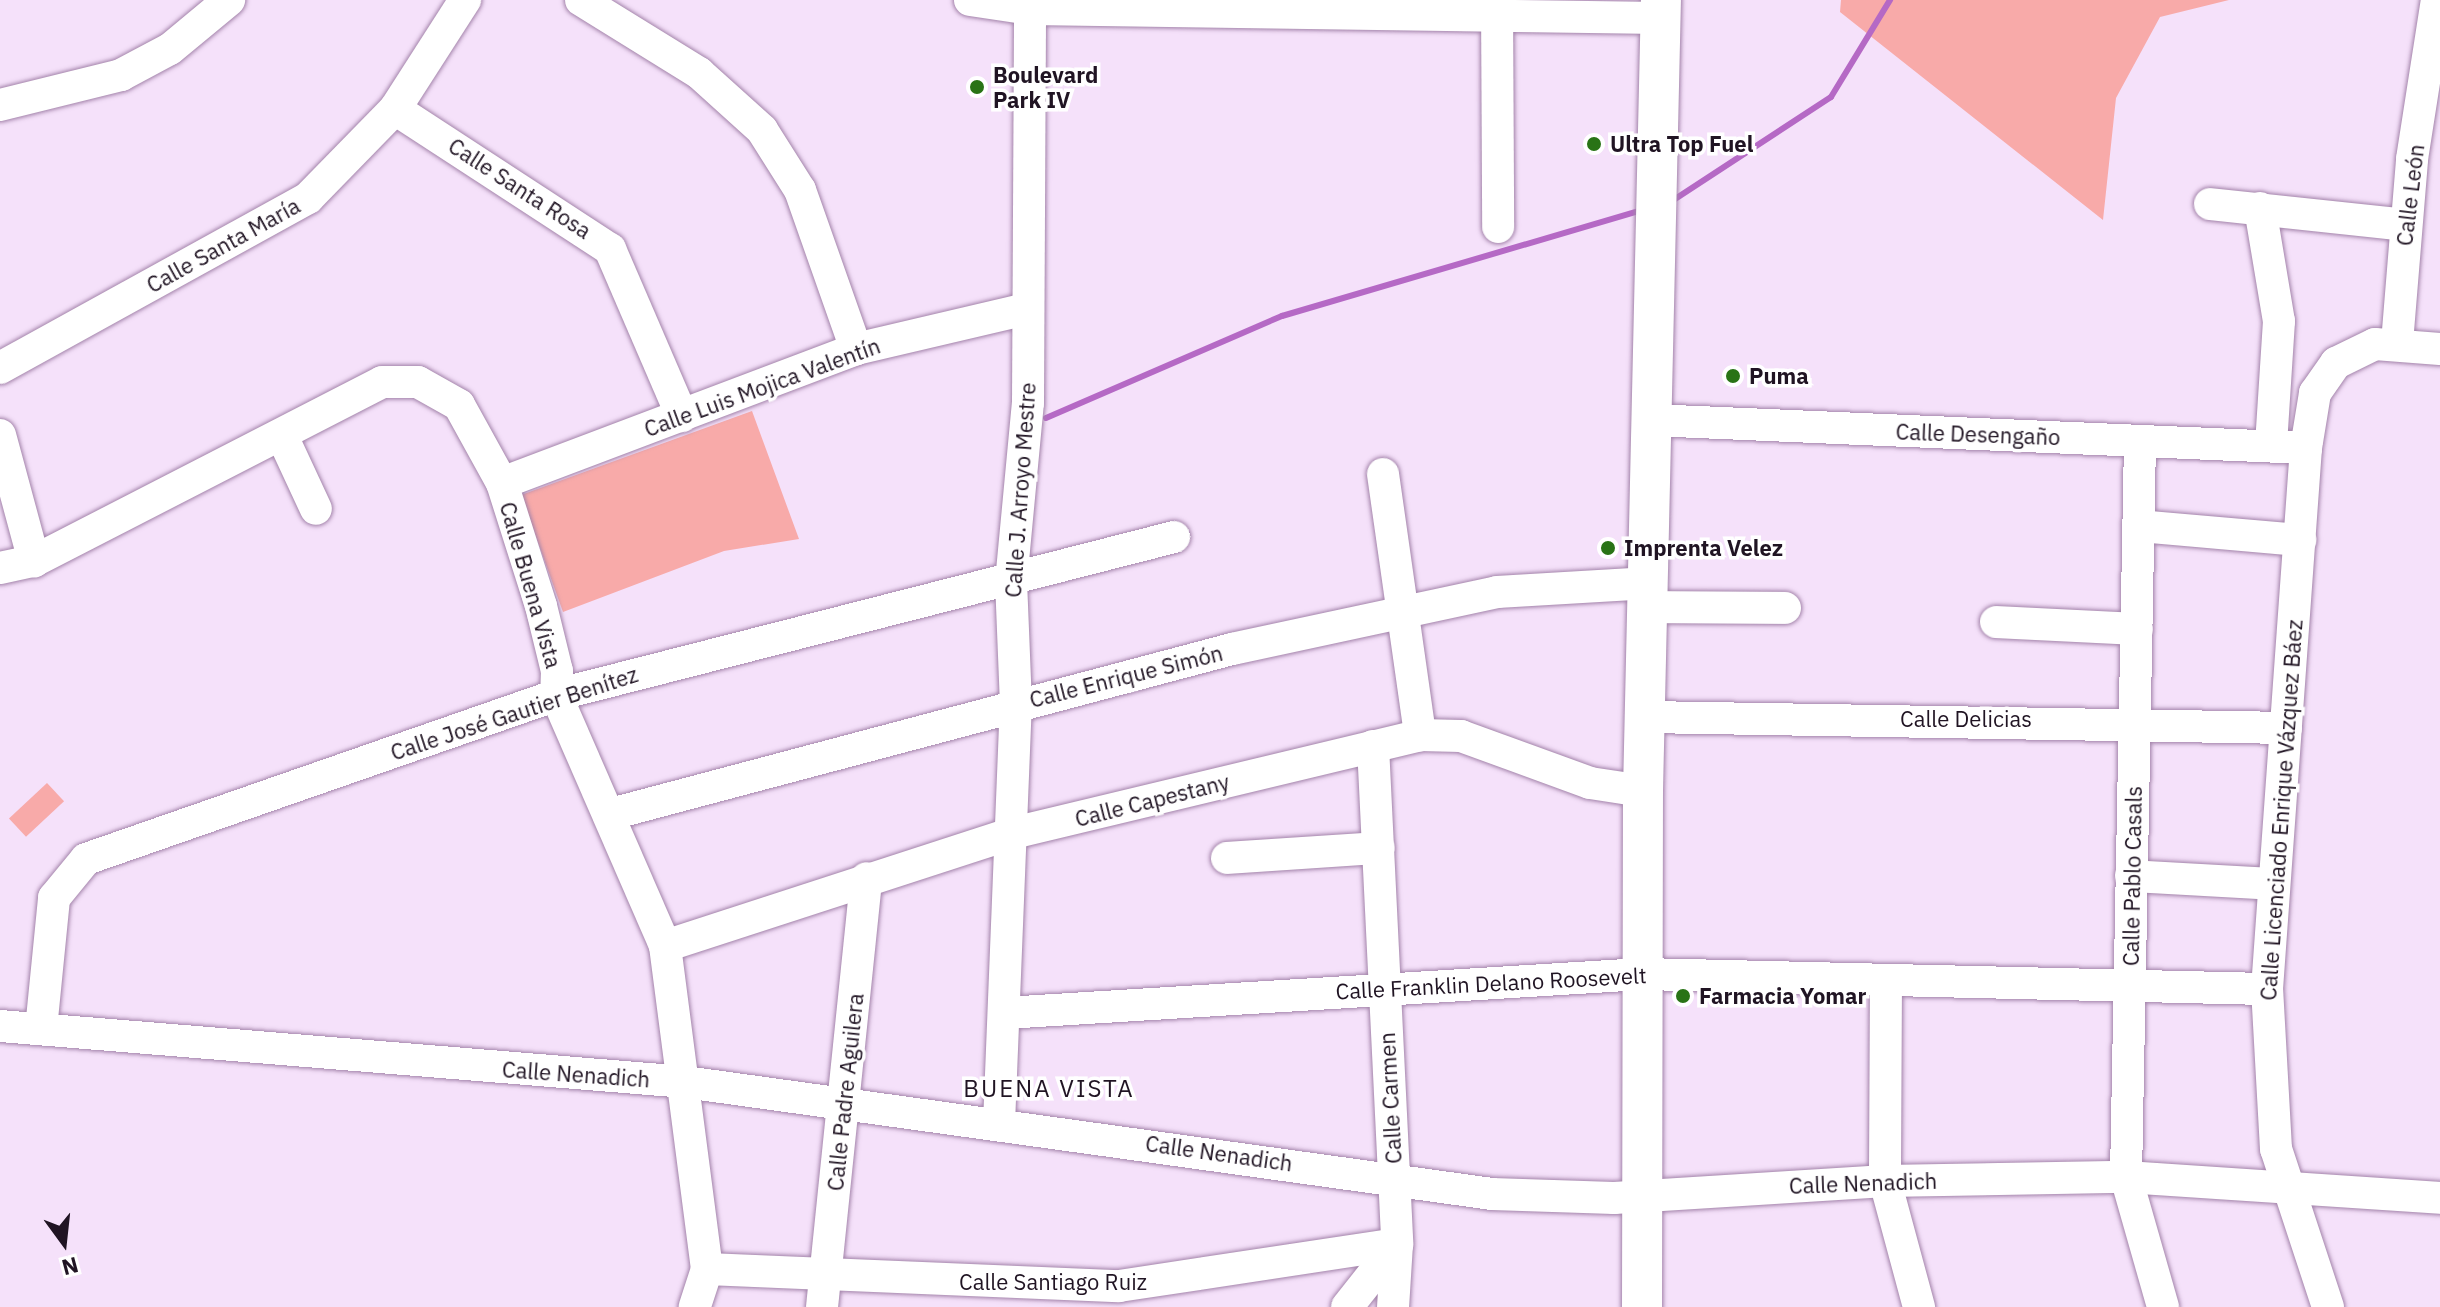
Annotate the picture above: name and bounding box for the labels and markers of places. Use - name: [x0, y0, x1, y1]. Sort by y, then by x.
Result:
- place label: Boulevard Park IV: [993, 61, 1098, 112]
- marker: Boulevard Park IV: [968, 78, 986, 96]
- place label: Ultra Top Fuel: [1610, 131, 1753, 157]
- marker: Ultra Top Fuel: [1585, 135, 1603, 153]
- place label: Puma: [1749, 363, 1809, 389]
- marker: Puma: [1724, 367, 1742, 385]
- place label: Imprenta Velez: [1624, 535, 1783, 561]
- marker: Imprenta Velez: [1599, 539, 1617, 557]
- place label: Farmacia Yomar: [1699, 983, 1866, 1009]
- marker: Farmacia Yomar: [1674, 987, 1692, 1005]

